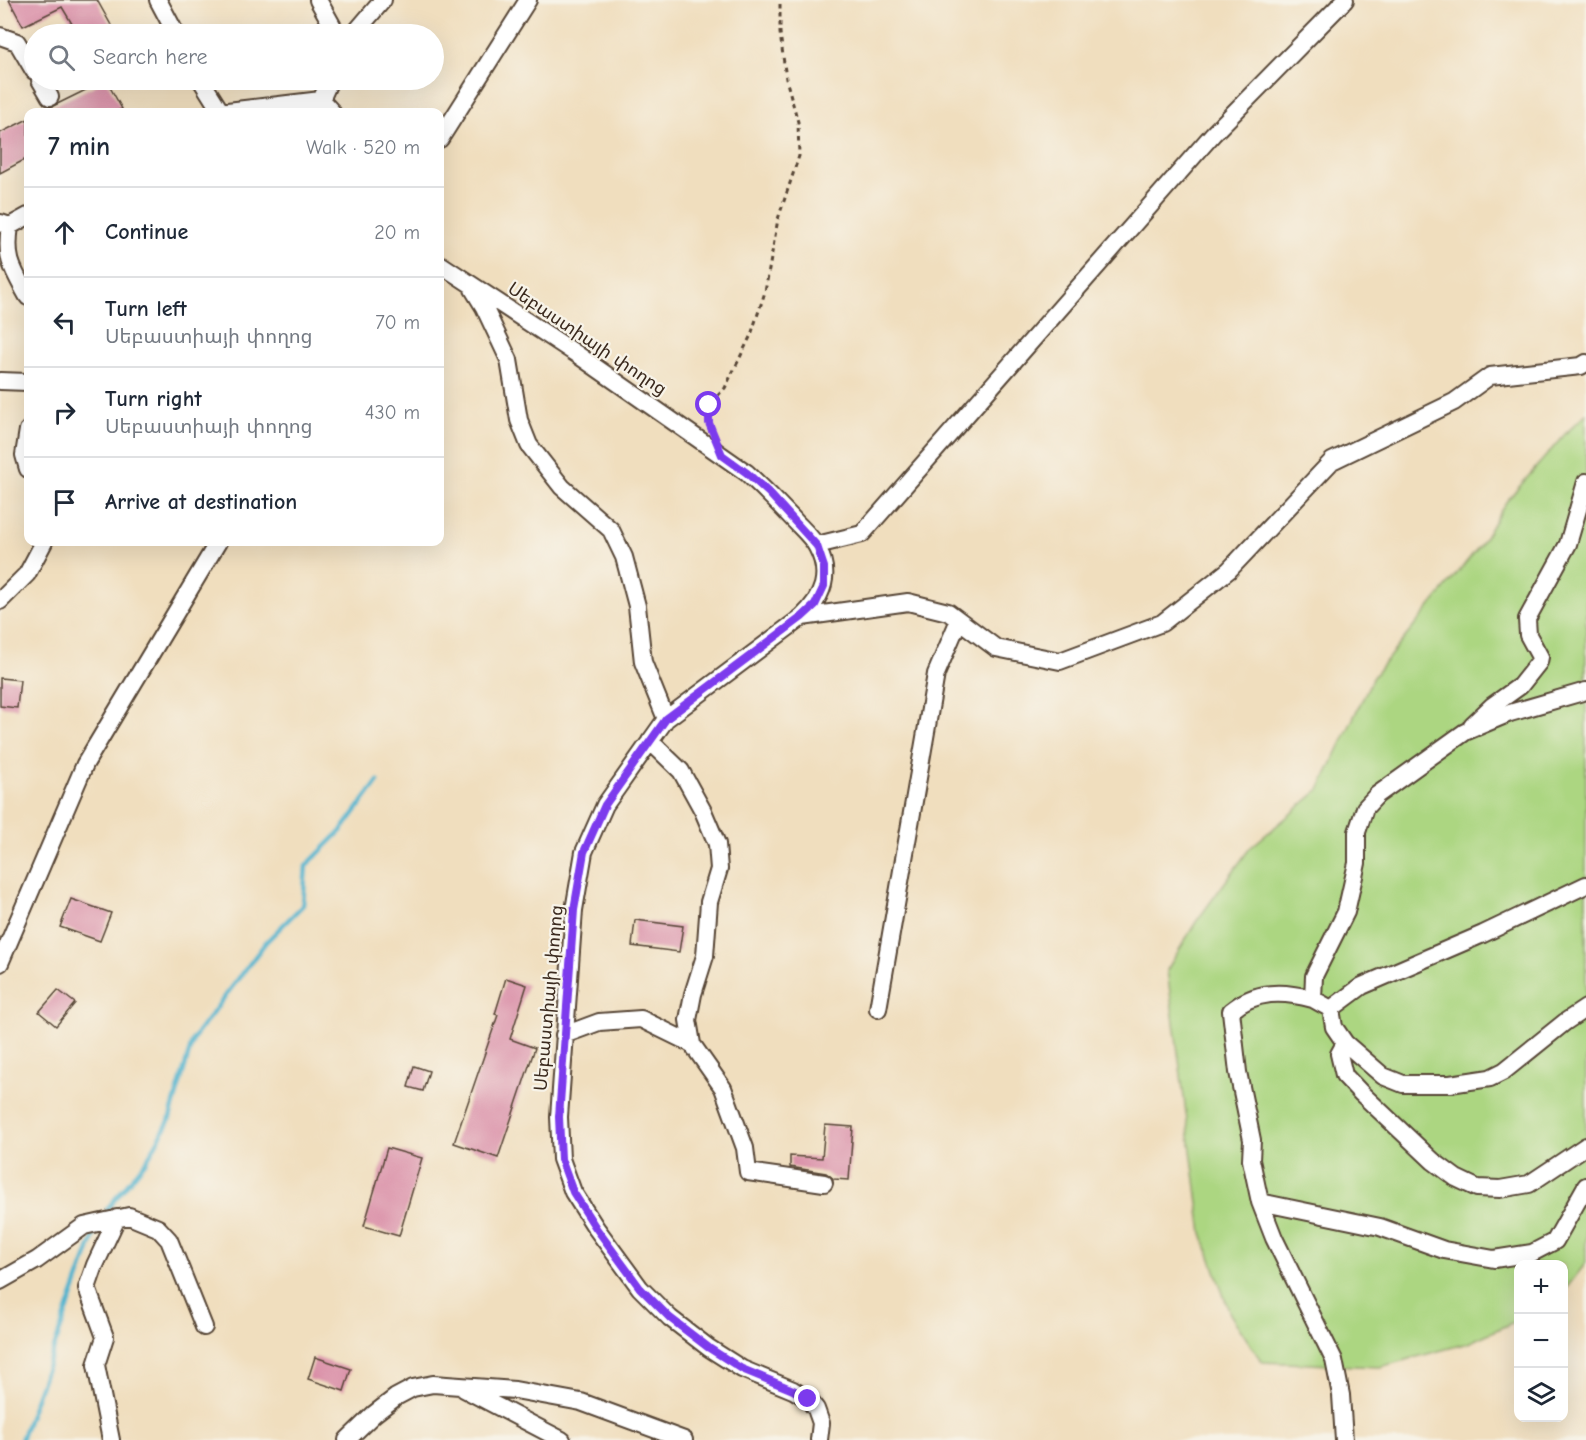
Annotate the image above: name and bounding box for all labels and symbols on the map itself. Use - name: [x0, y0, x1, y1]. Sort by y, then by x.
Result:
- street label: Սեբաստիայի փողոց: [504, 278, 670, 400]
- route start: [695, 391, 721, 417]
- street label: Սեբաստիայի փողոց: [530, 904, 568, 1092]
- route end: [794, 1385, 820, 1411]

